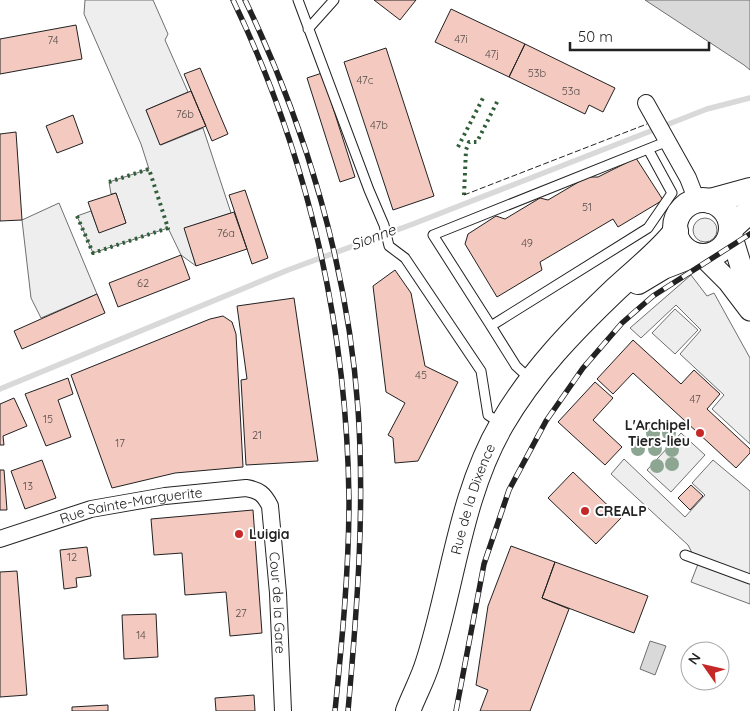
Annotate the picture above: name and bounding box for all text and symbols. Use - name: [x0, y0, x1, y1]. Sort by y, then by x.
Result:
- scale bar: [570, 20, 709, 52]
- text: 50 m: [578, 27, 613, 46]
- house number: 47i: [454, 32, 468, 46]
- house number: 74: [48, 33, 59, 47]
- house number: 47j: [485, 47, 499, 61]
- house number: 53b: [528, 66, 547, 80]
- house number: 47c: [357, 73, 374, 87]
- house number: 53a: [562, 84, 580, 98]
- house number: 76b: [176, 107, 194, 121]
- house number: 47b: [370, 118, 388, 132]
- house number: 51: [582, 200, 592, 214]
- water label: Sionne: [348, 220, 399, 254]
- house number: 76a: [217, 226, 235, 240]
- house number: 49: [521, 236, 533, 250]
- house number: 62: [137, 276, 149, 290]
- house number: 45: [415, 368, 427, 382]
- house number: 47: [689, 392, 701, 406]
- house number: 15: [43, 412, 53, 426]
- place label: L'Archipel Tiers-lieu: [625, 416, 690, 450]
- marker: L'Archipel Tiers-lieu: [694, 427, 706, 439]
- house number: 21: [252, 428, 262, 442]
- house number: 17: [115, 436, 125, 450]
- street label: Rue de la Dixence: [447, 441, 499, 556]
- house number: 13: [23, 479, 33, 493]
- street label: Rue Sainte-Marguerite: [57, 483, 203, 528]
- place label: CREALP: [595, 502, 647, 520]
- marker: CREALP: [579, 505, 591, 517]
- place label: Luigia: [249, 525, 289, 543]
- marker: Luigia: [233, 528, 245, 540]
- house number: 12: [67, 550, 77, 564]
- street label: Cour de la Gare: [265, 551, 290, 654]
- house number: 27: [235, 606, 247, 620]
- house number: 14: [136, 628, 146, 642]
- north arrow: [680, 641, 730, 691]
- text: N: [684, 649, 705, 668]

